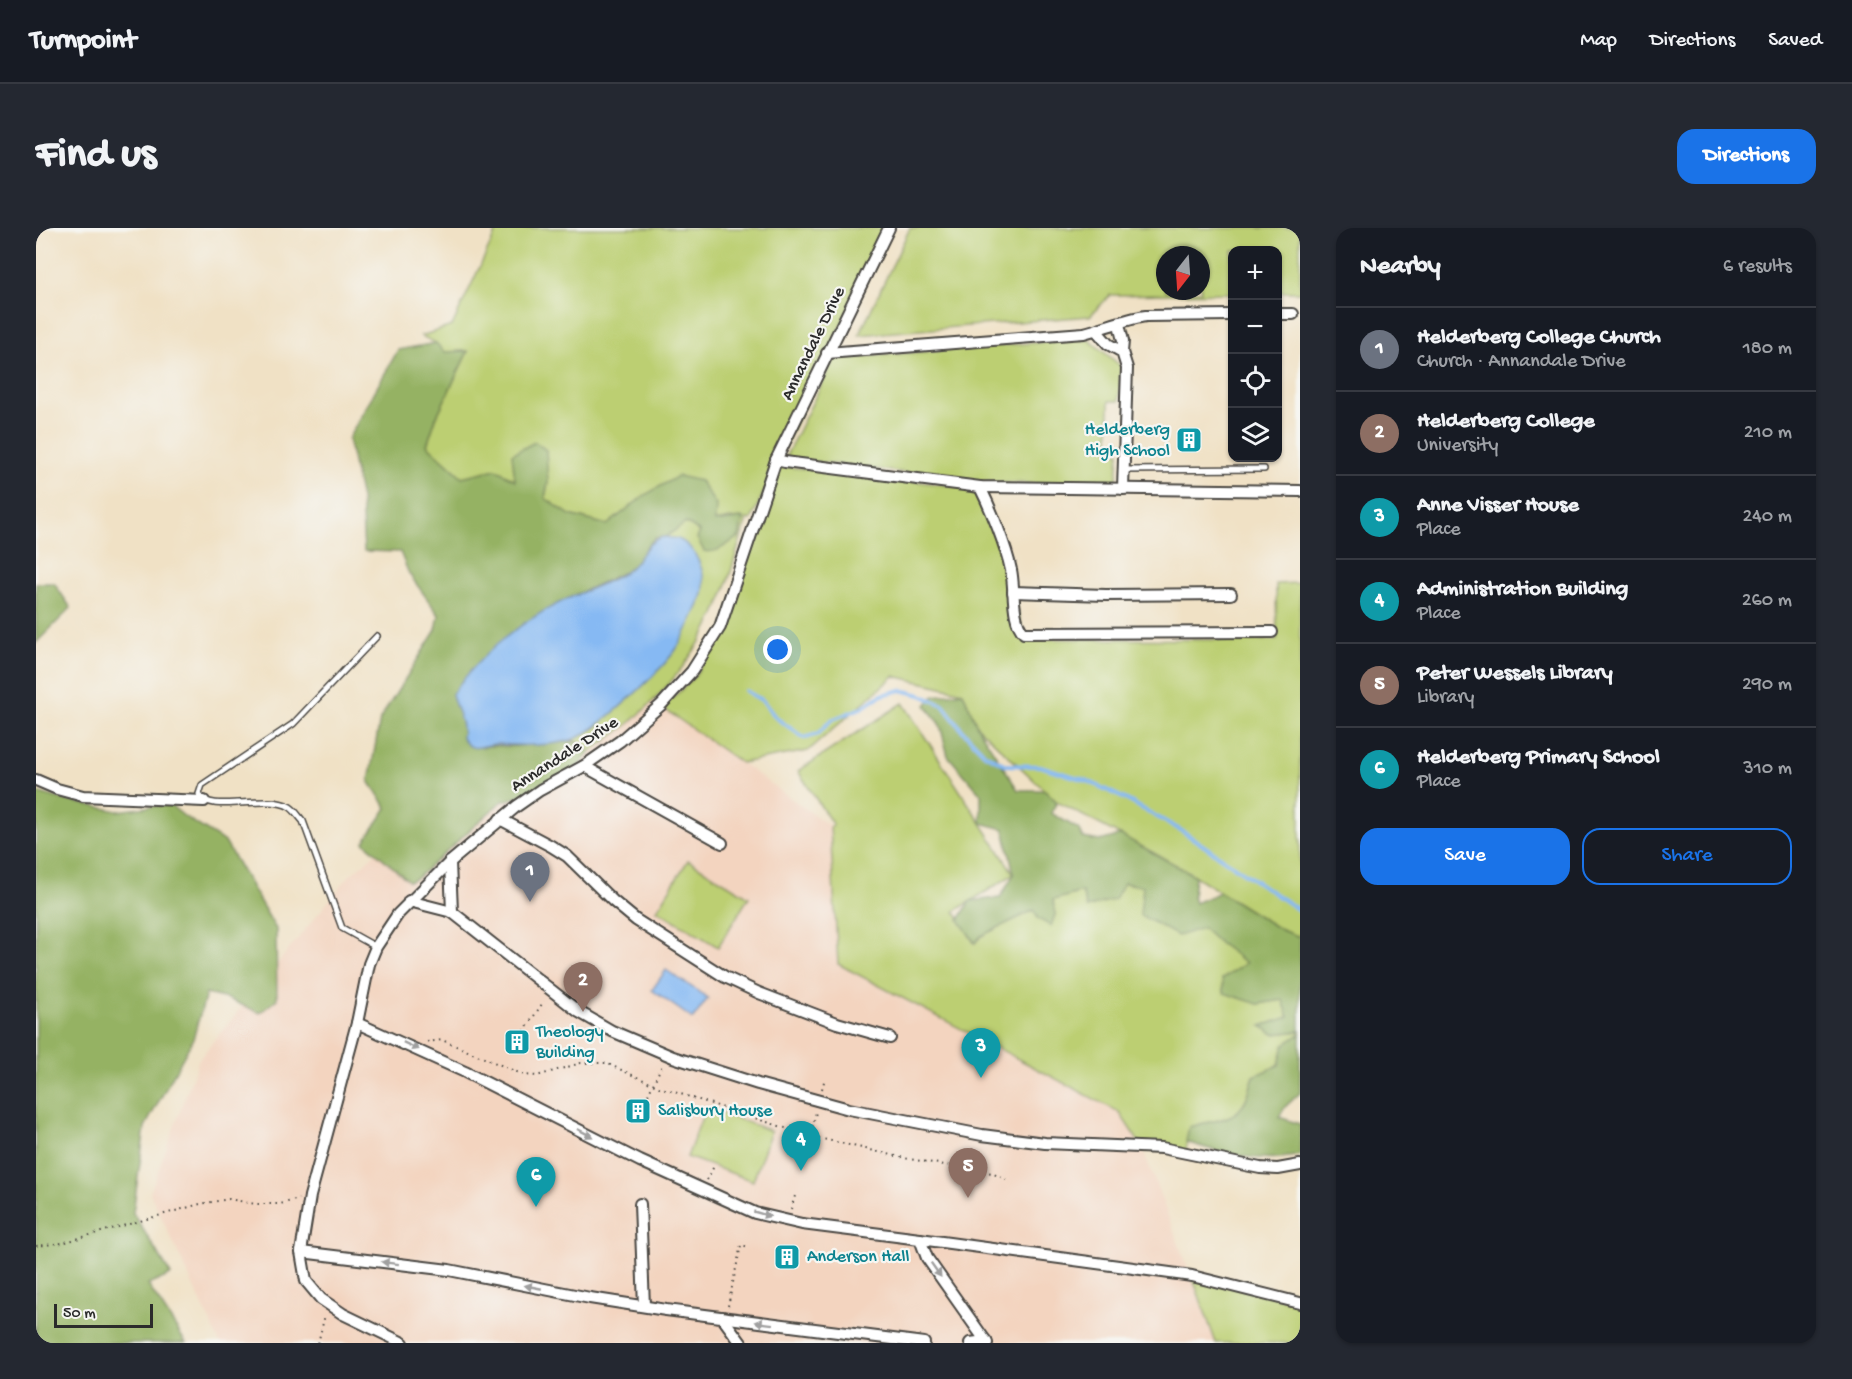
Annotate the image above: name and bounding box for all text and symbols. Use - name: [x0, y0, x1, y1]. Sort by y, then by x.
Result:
- text: Turnpoint: [30, 25, 136, 58]
- text: Map: [1580, 29, 1617, 54]
- text: Directions: [1650, 29, 1735, 54]
- text: Saved: [1768, 29, 1822, 54]
- button: Directions: [1677, 129, 1816, 184]
- text: Find us: [36, 132, 156, 181]
- north arrow: [1156, 246, 1210, 300]
- map controls: [1228, 246, 1282, 462]
- button: +: [1228, 246, 1282, 300]
- text: Nearby: [1360, 252, 1441, 283]
- text: 6 results: [1723, 256, 1792, 279]
- street label: Annandale Drive: [777, 283, 851, 404]
- button: −: [1228, 300, 1282, 354]
- text: Helderberg College Church: [1417, 325, 1661, 351]
- text: 1: [1375, 338, 1384, 361]
- text: 180 m: [1743, 338, 1792, 361]
- text: Church · Annandale Drive: [1417, 351, 1626, 374]
- button: locate: [1228, 354, 1282, 408]
- button: layers: [1228, 408, 1282, 462]
- text: Helderberg College: [1417, 409, 1595, 435]
- place label: Helderberg High School: [1085, 420, 1170, 462]
- text: 2: [1375, 422, 1384, 445]
- text: 210 m: [1744, 422, 1792, 445]
- building icon: Helderberg High School: [1174, 425, 1204, 455]
- text: University: [1417, 435, 1498, 458]
- text: Anne Visser House: [1417, 493, 1579, 519]
- text: 3: [1374, 506, 1385, 529]
- text: 240 m: [1742, 506, 1792, 529]
- text: Place: [1417, 519, 1461, 542]
- text: Administration Building: [1417, 577, 1628, 603]
- text: 4: [1375, 590, 1384, 613]
- text: 260 m: [1742, 590, 1792, 613]
- text: Place: [1417, 603, 1461, 626]
- your location: [763, 635, 792, 664]
- text: Peter Wessels Library: [1417, 661, 1613, 687]
- text: 5: [1374, 674, 1385, 697]
- text: 290 m: [1742, 674, 1792, 697]
- text: Library: [1417, 687, 1474, 710]
- street label: Annandale Drive: [507, 712, 623, 797]
- text: Helderberg Primary School: [1417, 745, 1660, 771]
- text: 6: [1374, 758, 1385, 781]
- text: 310 m: [1743, 758, 1792, 781]
- text: Place: [1417, 771, 1461, 794]
- button: Save: [1360, 828, 1570, 885]
- button: Share: [1582, 828, 1792, 885]
- pin: 1: [510, 852, 550, 902]
- pin: 2: [564, 962, 602, 1012]
- place label: Theology Building: [535, 1022, 604, 1064]
- building icon: Theology Building: [502, 1027, 532, 1057]
- pin: 3: [962, 1028, 1000, 1078]
- one-way arrow: [402, 1041, 419, 1050]
- building icon: Salisbury House: [623, 1096, 653, 1126]
- place label: Salisbury House: [658, 1101, 773, 1122]
- pin: 4: [782, 1122, 820, 1171]
- one-way arrow: [577, 1128, 594, 1138]
- pin: 5: [948, 1148, 988, 1198]
- pin: 6: [516, 1158, 556, 1207]
- one-way arrow: [753, 1210, 771, 1219]
- building icon: Anderson Hall: [772, 1242, 802, 1272]
- place label: Anderson Hall: [807, 1247, 909, 1268]
- one-way arrow: [381, 1258, 400, 1268]
- one-way arrow: [930, 1262, 942, 1278]
- one-way arrow: [523, 1282, 542, 1291]
- scale bar: [54, 1301, 153, 1328]
- text: 50 m: [63, 1305, 96, 1324]
- one-way arrow: [754, 1318, 773, 1328]

